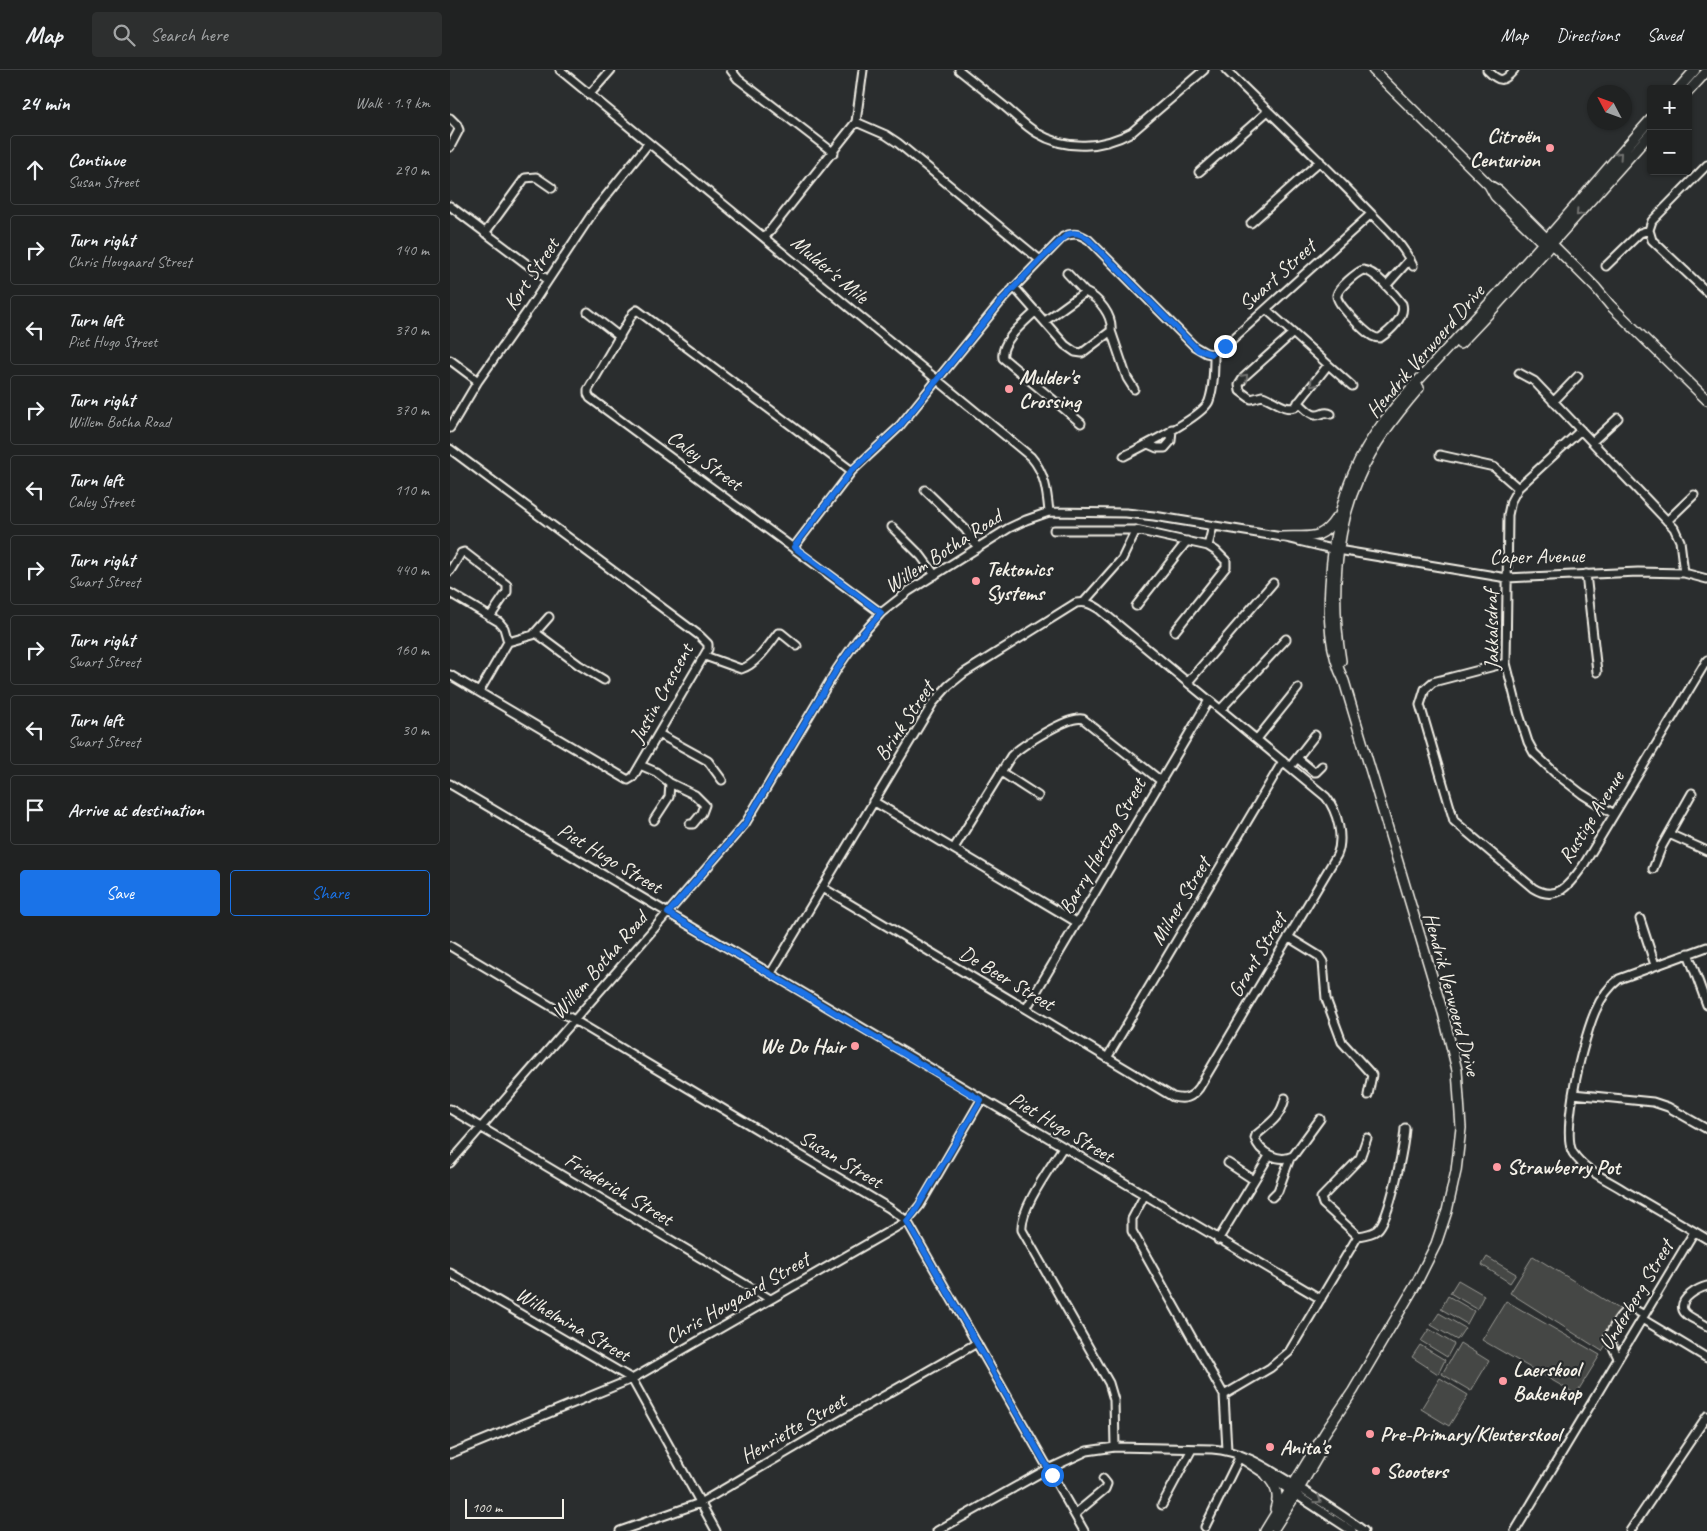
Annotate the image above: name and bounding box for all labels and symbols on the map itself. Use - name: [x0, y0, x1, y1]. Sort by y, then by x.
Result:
- north arrow: [1587, 85, 1632, 130]
- place label: Citroën Centurion: [1470, 123, 1541, 173]
- marker: Citroën Centurion: [1544, 142, 1556, 154]
- one-way arrow: [1613, 152, 1622, 161]
- one-way arrow: [1576, 207, 1585, 216]
- street label: Mulder's Mile: [786, 229, 875, 310]
- street label: Kort Street: [497, 231, 566, 315]
- street label: Swart Street: [1233, 232, 1323, 316]
- street label: Hendrik Verwoerd Drive: [1360, 277, 1491, 423]
- route end: [1214, 335, 1237, 358]
- place label: Mulder's Crossing: [1019, 364, 1083, 414]
- one-way arrow: [1239, 374, 1248, 383]
- one-way arrow: [1310, 378, 1319, 387]
- marker: Mulder's Crossing: [1003, 383, 1015, 395]
- street label: Caley Street: [662, 424, 749, 497]
- street label: Willem Botha Road: [880, 502, 1009, 598]
- street label: Caper Avenue: [1489, 542, 1586, 570]
- place label: Tektonics Systems: [986, 556, 1055, 606]
- marker: Tektonics Systems: [970, 575, 982, 587]
- street label: Jakkalsdraf: [1477, 585, 1505, 671]
- street label: Justin Crescent: [623, 637, 700, 748]
- street label: Brink Street: [868, 674, 942, 766]
- street label: Rustige Avenue: [1552, 765, 1630, 868]
- street label: Barry Hertzog Street: [1053, 772, 1152, 919]
- street label: Piet Hugo Street: [553, 817, 669, 900]
- street label: Milner Street: [1144, 850, 1218, 949]
- street label: Willem Botha Road: [545, 904, 655, 1024]
- street label: Grant Street: [1222, 906, 1294, 1002]
- street label: Hendrik Verwoerd Drive: [1418, 909, 1487, 1081]
- street label: De Beer Street: [955, 940, 1061, 1018]
- place label: We Do Hair: [760, 1033, 847, 1059]
- marker: We Do Hair: [849, 1040, 861, 1052]
- street label: Piet Hugo Street: [1005, 1086, 1121, 1169]
- street label: Susan Street: [794, 1124, 889, 1195]
- street label: Friederich Street: [560, 1147, 680, 1233]
- place label: Strawberry Pot: [1507, 1154, 1623, 1180]
- marker: Strawberry Pot: [1491, 1161, 1503, 1173]
- street label: Underberg Street: [1593, 1233, 1681, 1355]
- street label: Chris Hougaard Street: [660, 1245, 816, 1350]
- street label: Wilhelmina Street: [511, 1281, 637, 1368]
- place label: Laerskool Bakenkop: [1513, 1356, 1584, 1406]
- marker: Laerskool Bakenkop: [1497, 1375, 1509, 1387]
- street label: Henriette Street: [736, 1386, 852, 1469]
- place label: Pre-Primary/Kleuterskool: [1380, 1421, 1565, 1447]
- marker: Pre-Primary/Kleuterskool: [1364, 1428, 1376, 1440]
- place label: Anita's: [1280, 1434, 1332, 1460]
- marker: Anita's: [1264, 1441, 1276, 1453]
- place label: Scooters: [1386, 1458, 1450, 1484]
- route start: [1041, 1464, 1064, 1487]
- marker: Scooters: [1370, 1465, 1382, 1477]
- one-way arrow: [1313, 1493, 1322, 1503]
- scale bar: [465, 1496, 564, 1519]

